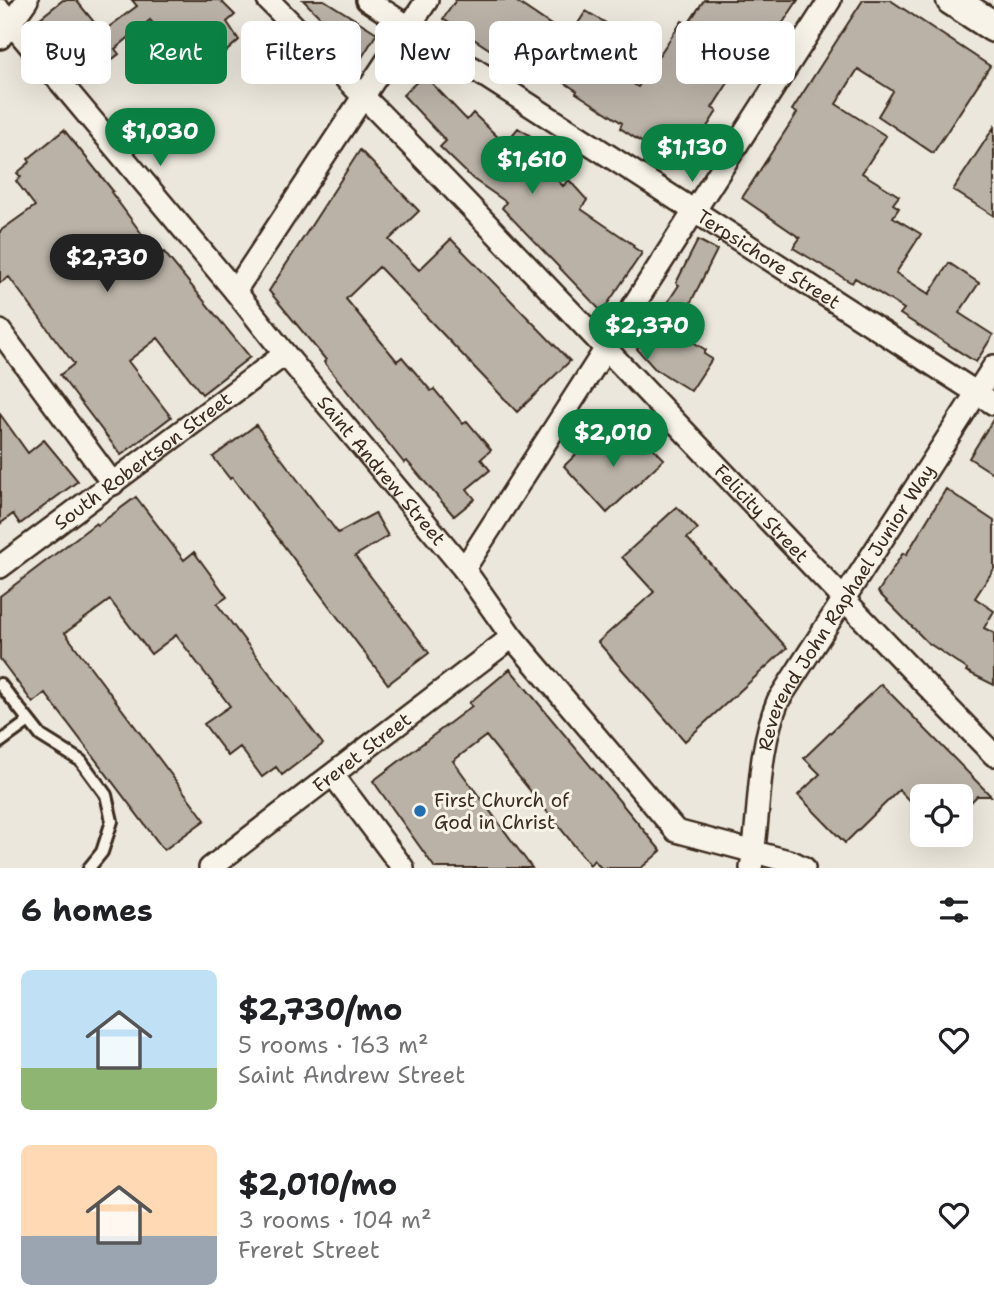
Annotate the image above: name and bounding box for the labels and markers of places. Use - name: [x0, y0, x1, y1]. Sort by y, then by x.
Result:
- pin: $1,030: [103, 108, 217, 168]
- pin: $1,130: [635, 124, 749, 184]
- pin: $1,610: [475, 136, 589, 196]
- pin: $2,730: [50, 234, 164, 294]
- pin: $2,370: [590, 302, 704, 362]
- pin: $2,010: [556, 410, 670, 469]
- place label: First Church of God in Christ: [434, 788, 570, 835]
- marker: First Church of God in Christ: [412, 803, 428, 819]

